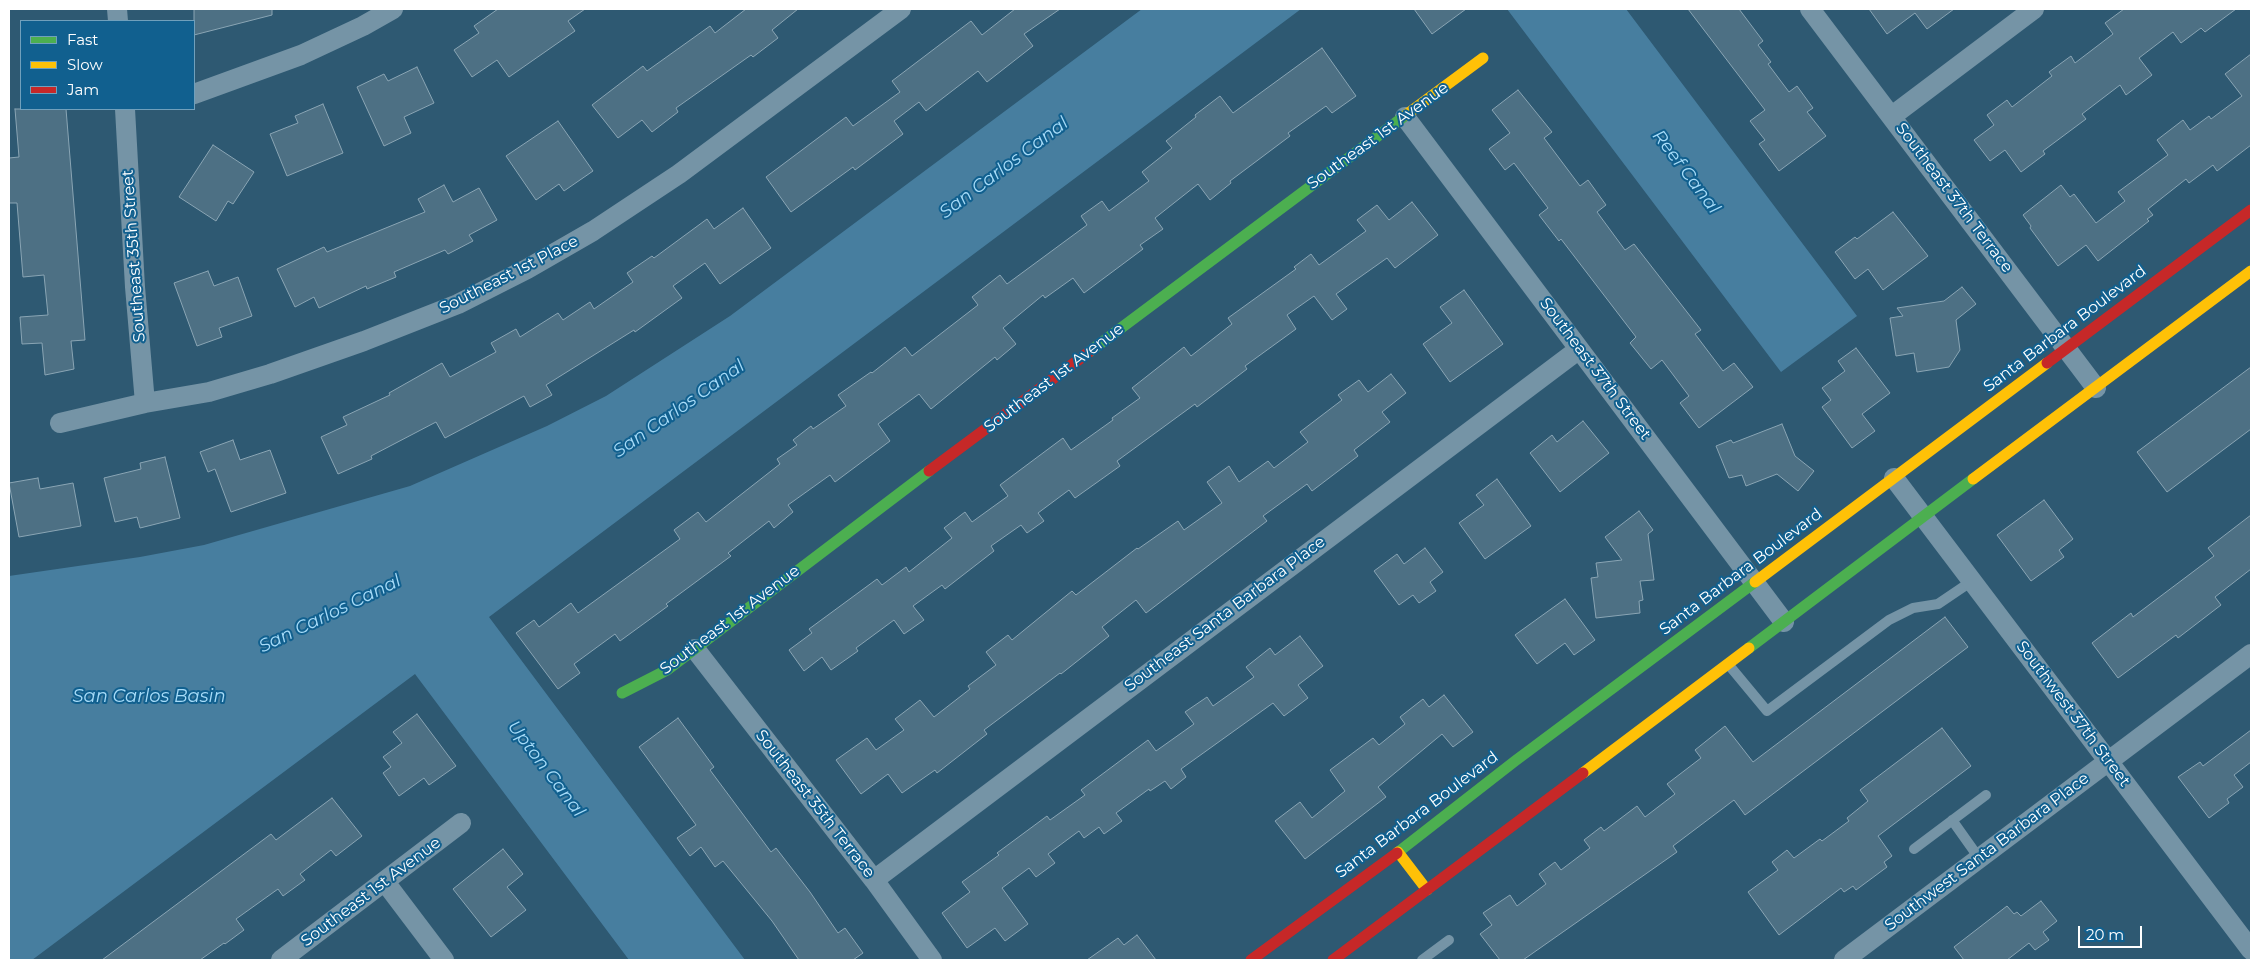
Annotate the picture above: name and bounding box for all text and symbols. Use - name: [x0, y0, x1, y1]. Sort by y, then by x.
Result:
- legend: [20, 20, 195, 110]
- text: Fast: [67, 30, 98, 49]
- text: Slow: [67, 55, 103, 74]
- street label: Southeast 1st Avenue: [1304, 78, 1452, 194]
- text: Jam: [67, 80, 99, 99]
- water label: San Carlos Canal: [935, 113, 1073, 223]
- street label: Southeast 37th Terrace: [1891, 119, 2017, 277]
- water label: Reef Canal: [1647, 126, 1725, 218]
- street label: Southeast 35th Street: [118, 169, 150, 343]
- street label: Southeast 1st Place: [436, 232, 582, 318]
- street label: Santa Barbara Boulevard: [1980, 261, 2150, 397]
- street label: Southeast 37th Street: [1535, 294, 1655, 444]
- street label: Southeast 1st Avenue: [980, 319, 1128, 437]
- water label: San Carlos Canal: [609, 356, 749, 462]
- street label: Santa Barbara Boulevard: [1656, 504, 1826, 640]
- street label: Southeast Santa Barbara Place: [1121, 532, 1329, 696]
- street label: Southeast 1st Avenue: [656, 561, 804, 679]
- water label: San Carlos Canal: [255, 570, 405, 658]
- street label: Southwest 37th Street: [2012, 637, 2134, 791]
- water label: San Carlos Basin: [72, 686, 226, 708]
- water label: Upton Canal: [503, 717, 589, 821]
- street label: Southeast 35th Terrace: [751, 726, 879, 882]
- street label: Santa Barbara Boulevard: [1332, 747, 1502, 883]
- street label: Southwest Santa Barbara Place: [1881, 769, 2093, 935]
- street label: Southeast 1st Avenue: [297, 833, 445, 951]
- scale bar: [2080, 916, 2144, 948]
- text: 20 m: [2086, 925, 2124, 944]

